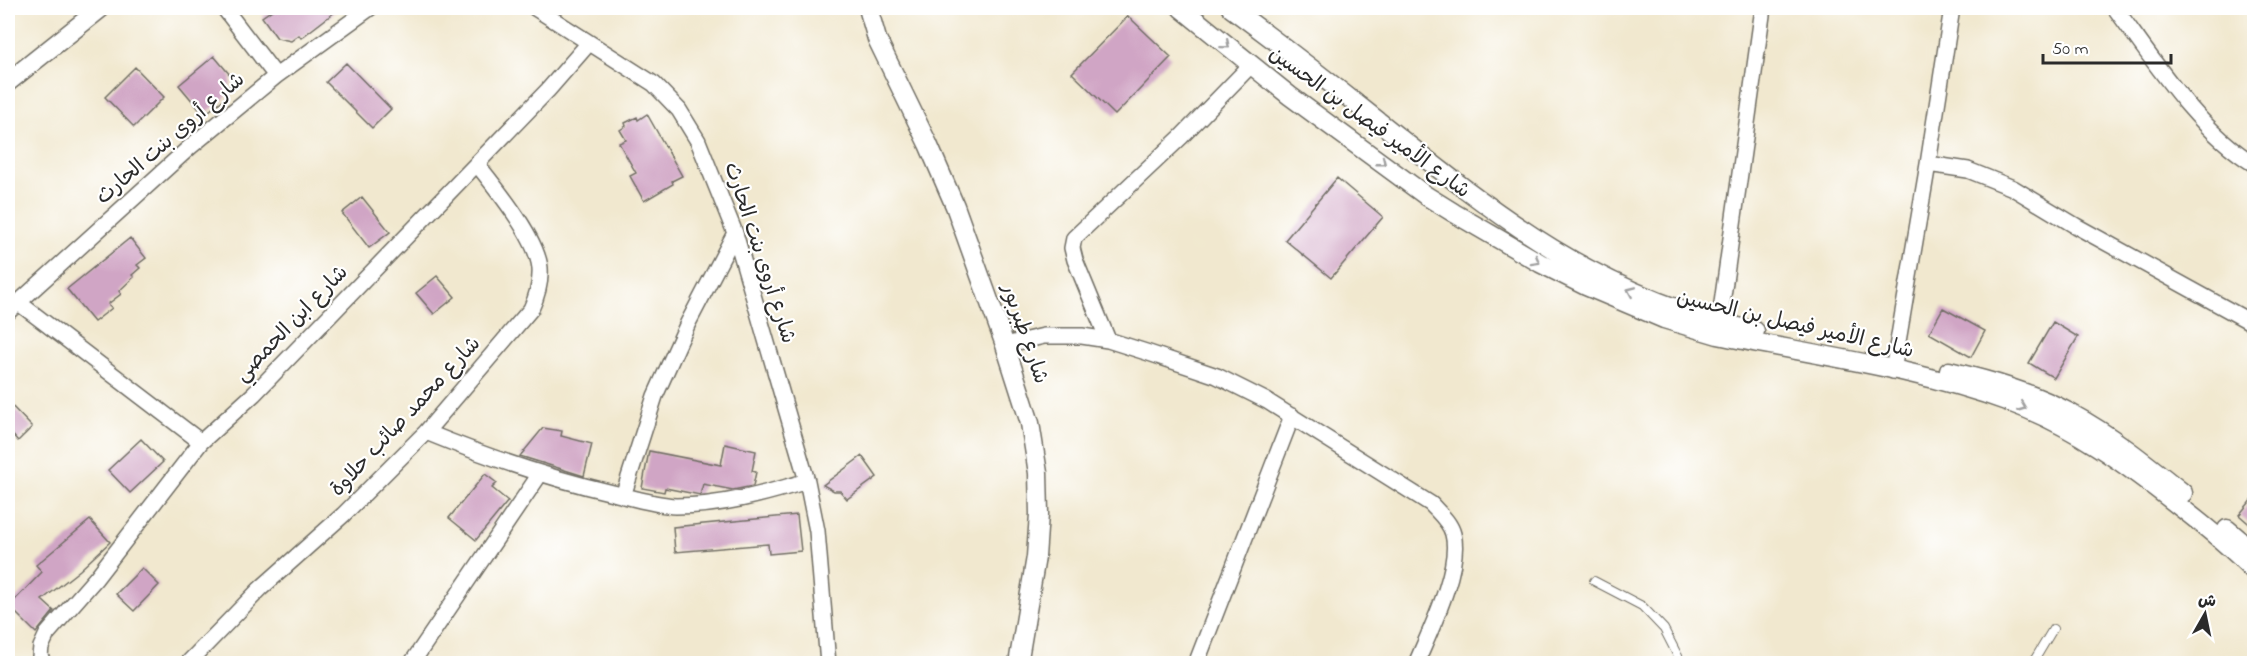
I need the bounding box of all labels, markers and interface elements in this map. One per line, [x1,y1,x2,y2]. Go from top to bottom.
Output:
scale bar [2043,27,2170,65]
text: 50 m [2052,37,2089,63]
one-way arrow [1219,38,1230,49]
street label: شارع الأمير فيصل بن الحسين [1262,39,1477,206]
street label: شارع أروى بنت الحارث [90,66,252,212]
one-way arrow [1375,155,1386,166]
street label: شارع أروى بنت الحارث [716,158,802,348]
one-way arrow [1530,254,1540,265]
street label: شارع ابن الحمصي [228,259,357,391]
street label: شارع طبربور [993,279,1055,388]
street label: شارع الأمير فيصل بن الحسين [1673,282,1917,367]
one-way arrow [1626,286,1637,298]
street label: شارع محمد صائب حلاوة [324,330,488,504]
one-way arrow [2016,400,2027,412]
north arrow [2175,584,2235,644]
text: ش [2196,588,2218,614]

